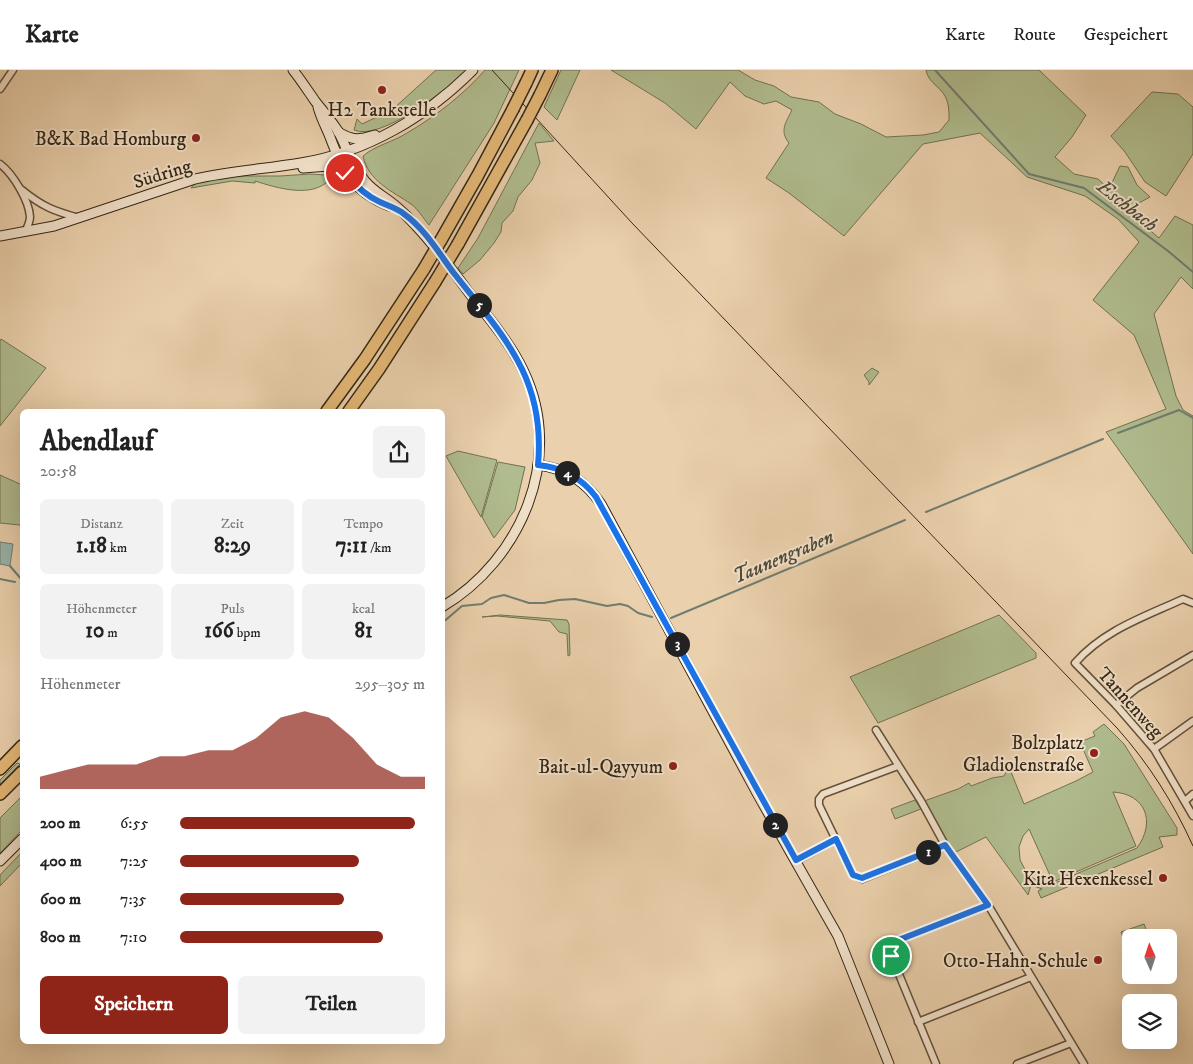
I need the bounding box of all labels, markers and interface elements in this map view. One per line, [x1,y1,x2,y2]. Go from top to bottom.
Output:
text: Karte [25,20,79,50]
text: Karte [945,24,985,46]
text: Route [1013,24,1056,46]
text: Gespeichert [1084,24,1168,46]
marker: H2 Tankstelle [376,84,388,96]
place label: H2 Tankstelle [328,99,437,122]
place label: B&K Bad Homburg [35,128,187,151]
marker: B&K Bad Homburg [190,132,202,144]
pin [324,152,366,194]
street label: Südring [130,154,195,194]
icon: check [331,159,359,187]
water label: Eschbach [1091,174,1163,238]
pin: 5 [466,292,492,318]
text: 5 [476,296,483,314]
text: Abendlauf [40,424,154,459]
button: share [373,426,425,478]
pin: 4 [554,460,580,486]
text: 20:58 [40,461,77,481]
text: 4 [563,464,572,482]
text: Distanz [80,515,123,533]
text: Zeit [221,515,244,533]
text: Tempo [344,515,383,533]
water label: Taunengraben [729,525,838,590]
text: 1.18 [76,533,107,559]
text: 8:29 [214,533,251,559]
text: 7:11 [335,533,367,559]
text: km [107,539,127,557]
text: /km [367,539,392,557]
text: Höhenmeter [66,600,137,618]
text: Puls [221,600,244,618]
text: kcal [352,600,375,618]
text: 10 [85,618,104,644]
text: 166 [204,618,234,644]
text: 81 [354,618,373,644]
text: m [104,624,118,642]
text: bpm [234,624,261,642]
pin: 3 [664,632,690,656]
text: 3 [675,635,680,653]
street label: Tannenweg [1092,663,1168,744]
text: Höhenmeter [40,674,121,694]
text: 295–305 m [355,674,425,694]
place label: Bolzplatz Gladiolenstraße [963,732,1084,777]
marker: Bolzplatz Gladiolenstraße [1088,747,1100,759]
place label: Bait-ul-Qayyum [538,756,663,779]
marker: Bait-ul-Qayyum [667,760,679,772]
pin: 2 [762,812,788,838]
text: 200 m [40,813,81,833]
text: 6:55 [120,813,148,833]
text: 2 [772,816,779,834]
pin: 1 [916,840,940,864]
text: 1 [926,843,931,861]
text: 400 m [40,851,82,871]
text: 7:25 [120,851,148,871]
place label: Kita Hexenkessel [1023,868,1153,891]
marker: Kita Hexenkessel [1157,872,1169,884]
text: 600 m [40,889,81,909]
text: 7:35 [120,889,147,909]
text: 800 m [40,927,81,947]
text: 7:10 [120,927,147,947]
north arrow [1122,929,1178,984]
map controls [1122,929,1177,1049]
pin [870,935,912,977]
icon: arrive [877,942,905,970]
place label: Otto-Hahn-Schule [943,950,1088,973]
marker: Otto-Hahn-Schule [1092,954,1104,966]
button: Speichern [40,976,228,1034]
button: Teilen [238,976,425,1034]
button: layers [1122,994,1177,1049]

